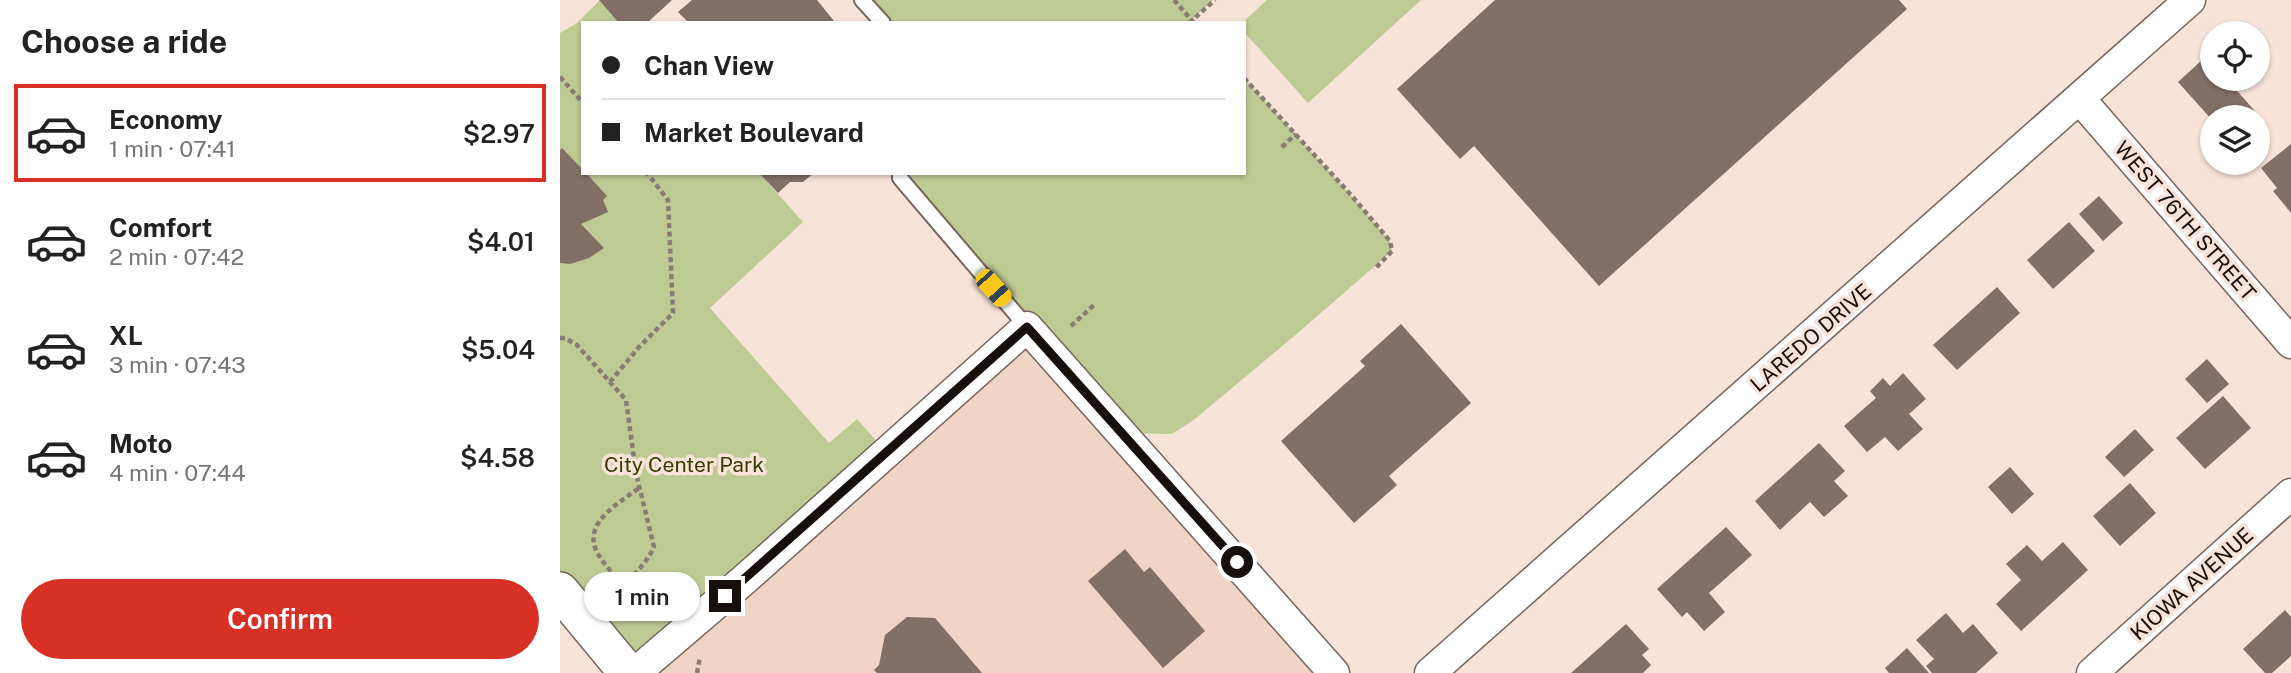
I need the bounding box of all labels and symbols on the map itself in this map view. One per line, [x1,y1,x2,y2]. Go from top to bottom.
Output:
street label: WEST 76TH STREET [2109,136,2261,305]
car [972,265,1015,311]
street label: LAREDO DRIVE [1745,278,1876,397]
park label: City Center Park [604,452,764,477]
street label: KIOWA AVENUE [2125,522,2258,645]
route start [1221,546,1253,578]
callout: 1 min [585,572,700,620]
route end [709,580,741,612]

